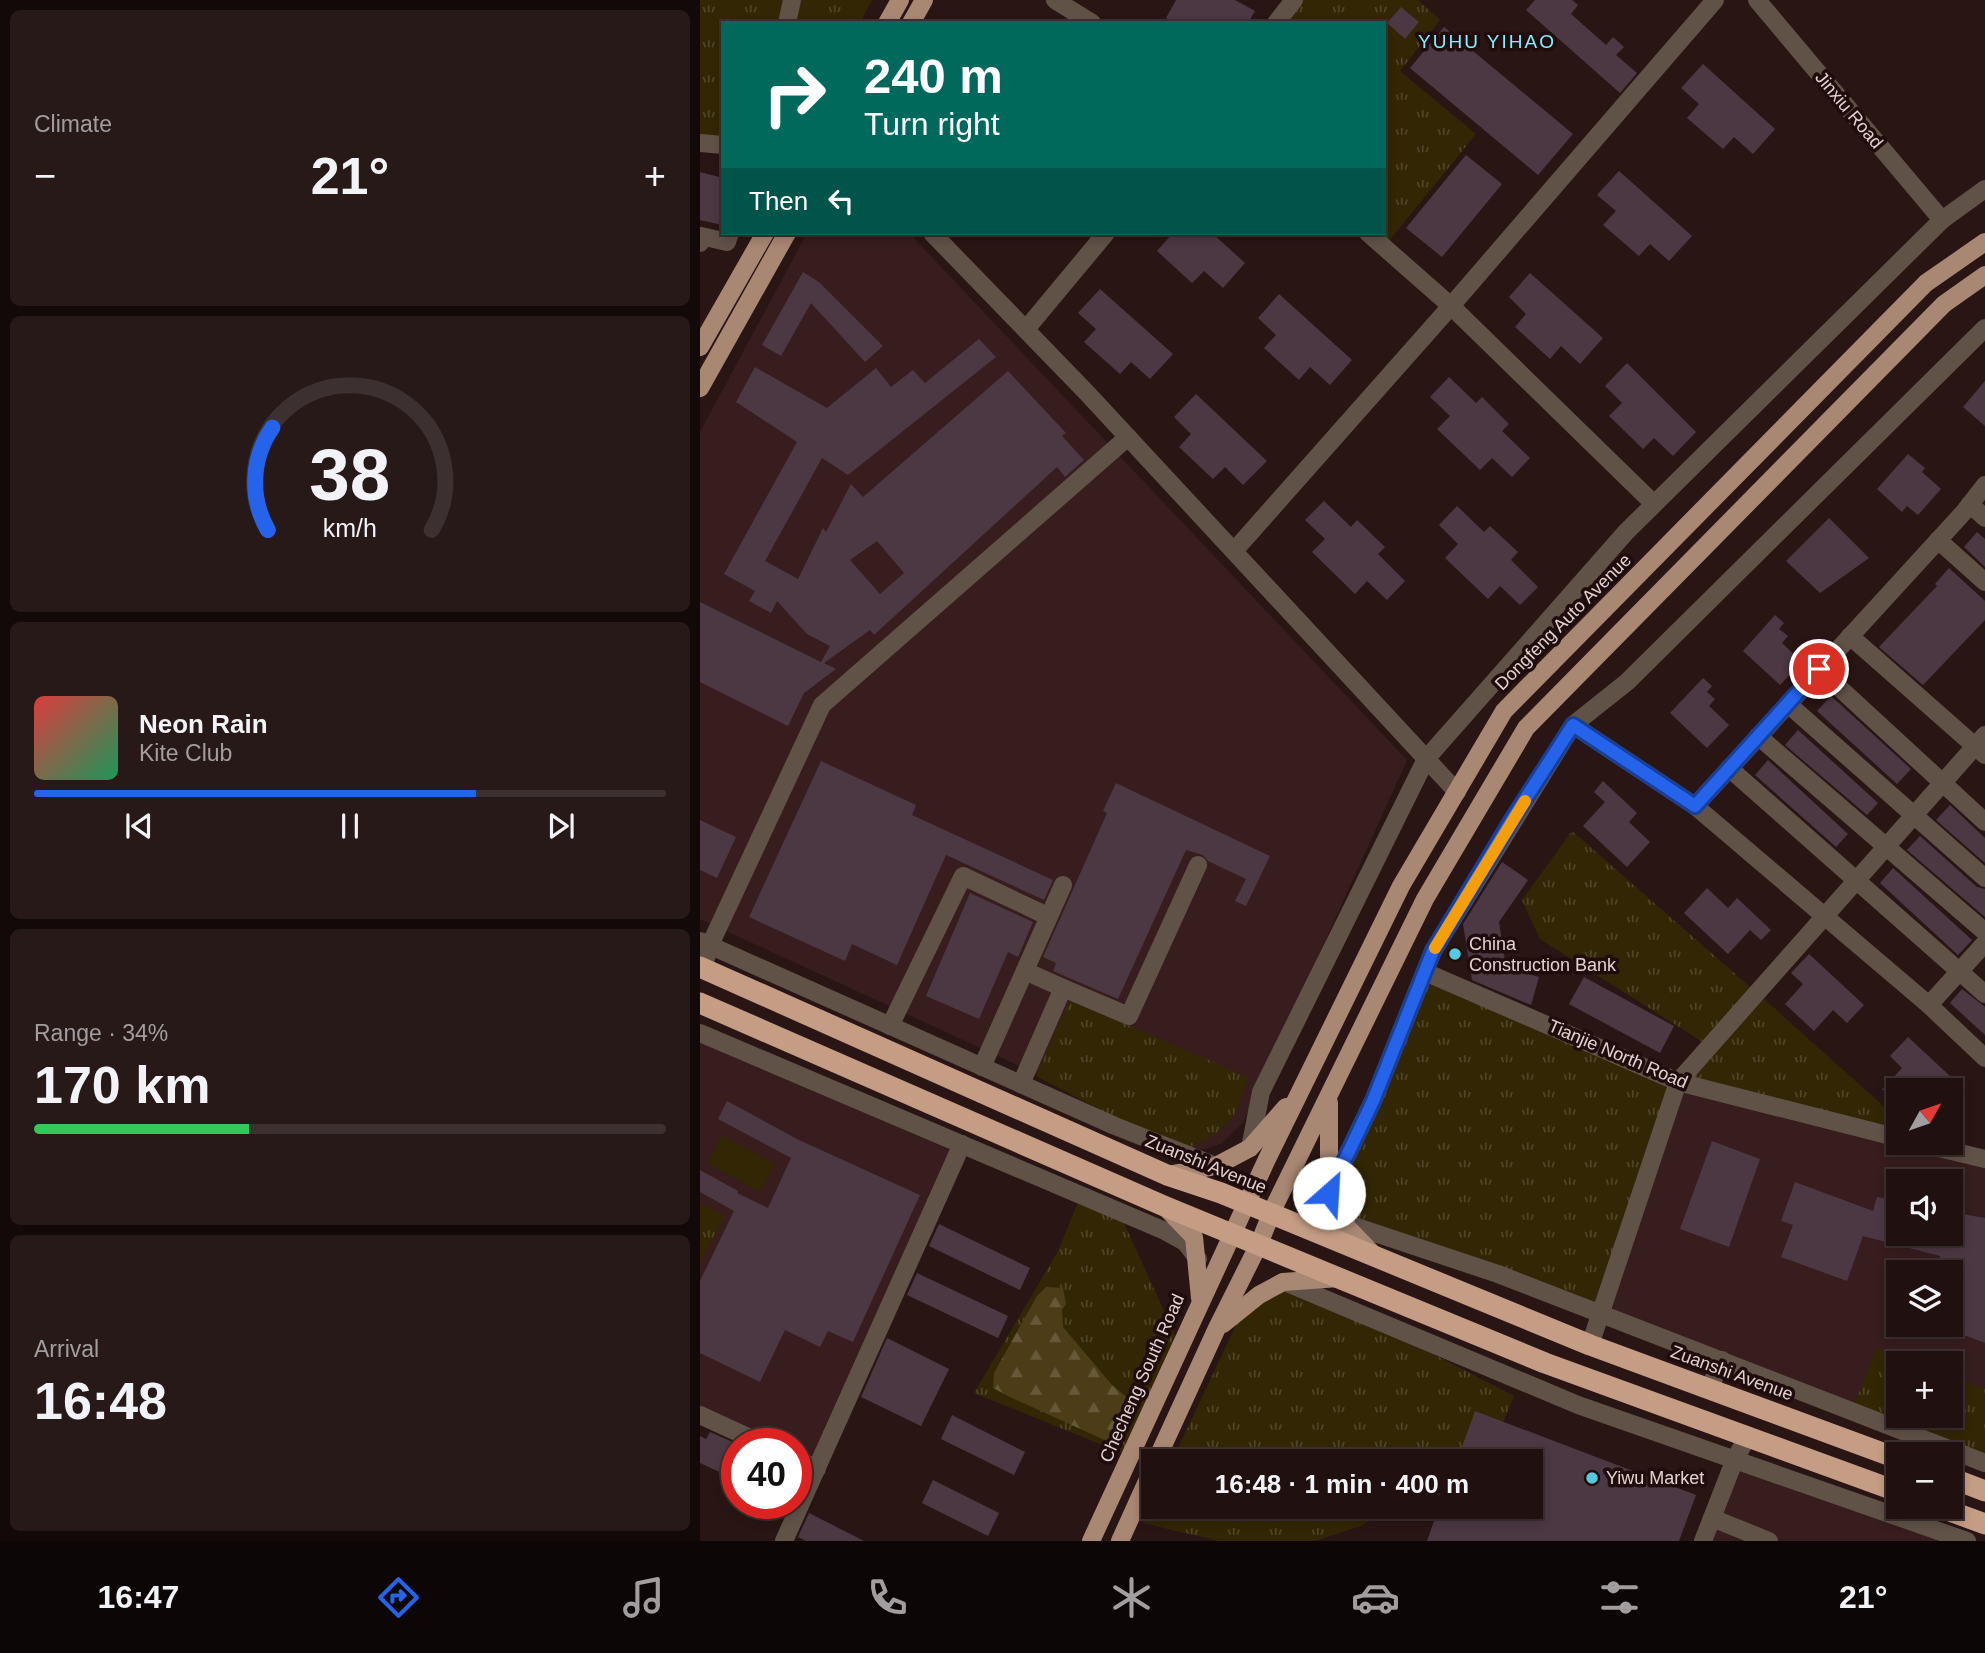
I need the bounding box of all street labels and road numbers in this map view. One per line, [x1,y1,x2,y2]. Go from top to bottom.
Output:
street label: Jinxiu Road [1811,68,1887,152]
street label: Dongfeng Auto Avenue [1491,550,1635,694]
street label: Tianjie North Road [1545,1016,1691,1092]
street label: Zuanshi Avenue [1143,1131,1269,1197]
street label: Checheng South Road [1096,1291,1188,1465]
street label: Zuanshi Avenue [1668,1342,1796,1404]

